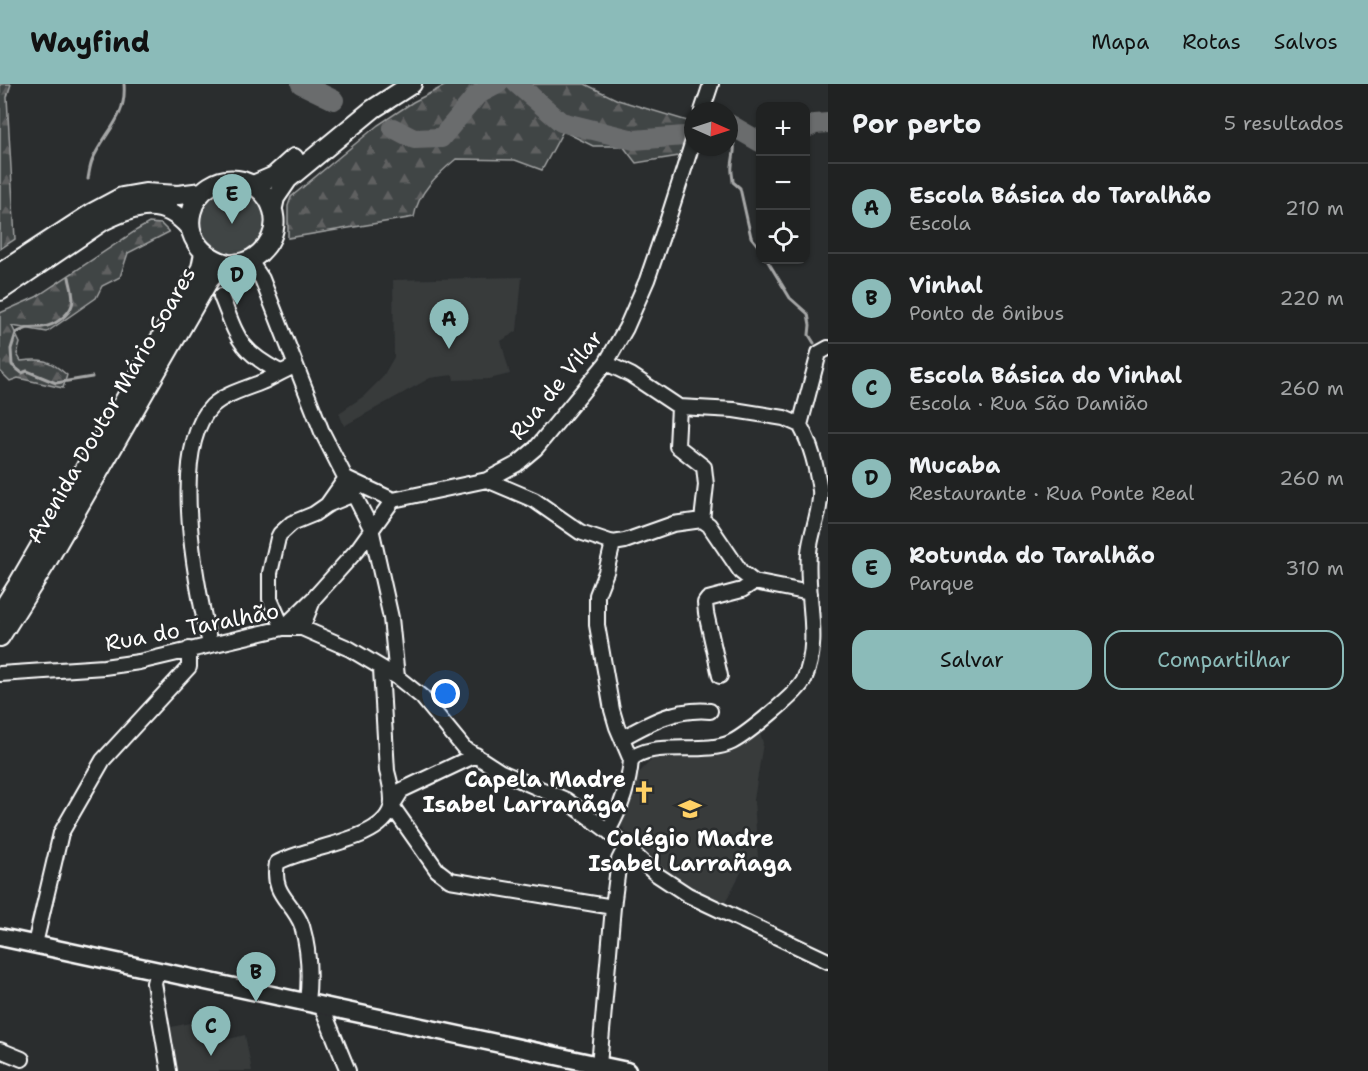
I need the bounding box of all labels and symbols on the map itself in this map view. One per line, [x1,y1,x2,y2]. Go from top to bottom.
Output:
north arrow [684,102,738,156]
pin: E [212,174,252,224]
pin: D [218,256,256,305]
street label: Avenida Doutor Mário Soares [20,261,202,549]
pin: A [430,300,468,349]
street label: Rua de Vilar [503,324,609,446]
street label: Rua do Taralhão [103,596,281,658]
your location [431,679,460,708]
place label: Capela Madre Isabel Larranãga [422,765,626,819]
church icon: Capela Madre Isabel Larranãga [631,779,657,805]
school or university icon: Colégio Madre Isabel Larrañaga [677,796,703,822]
place label: Colégio Madre Isabel Larrañaga [588,824,792,878]
pin: B [236,952,276,1002]
pin: C [192,1006,230,1056]

